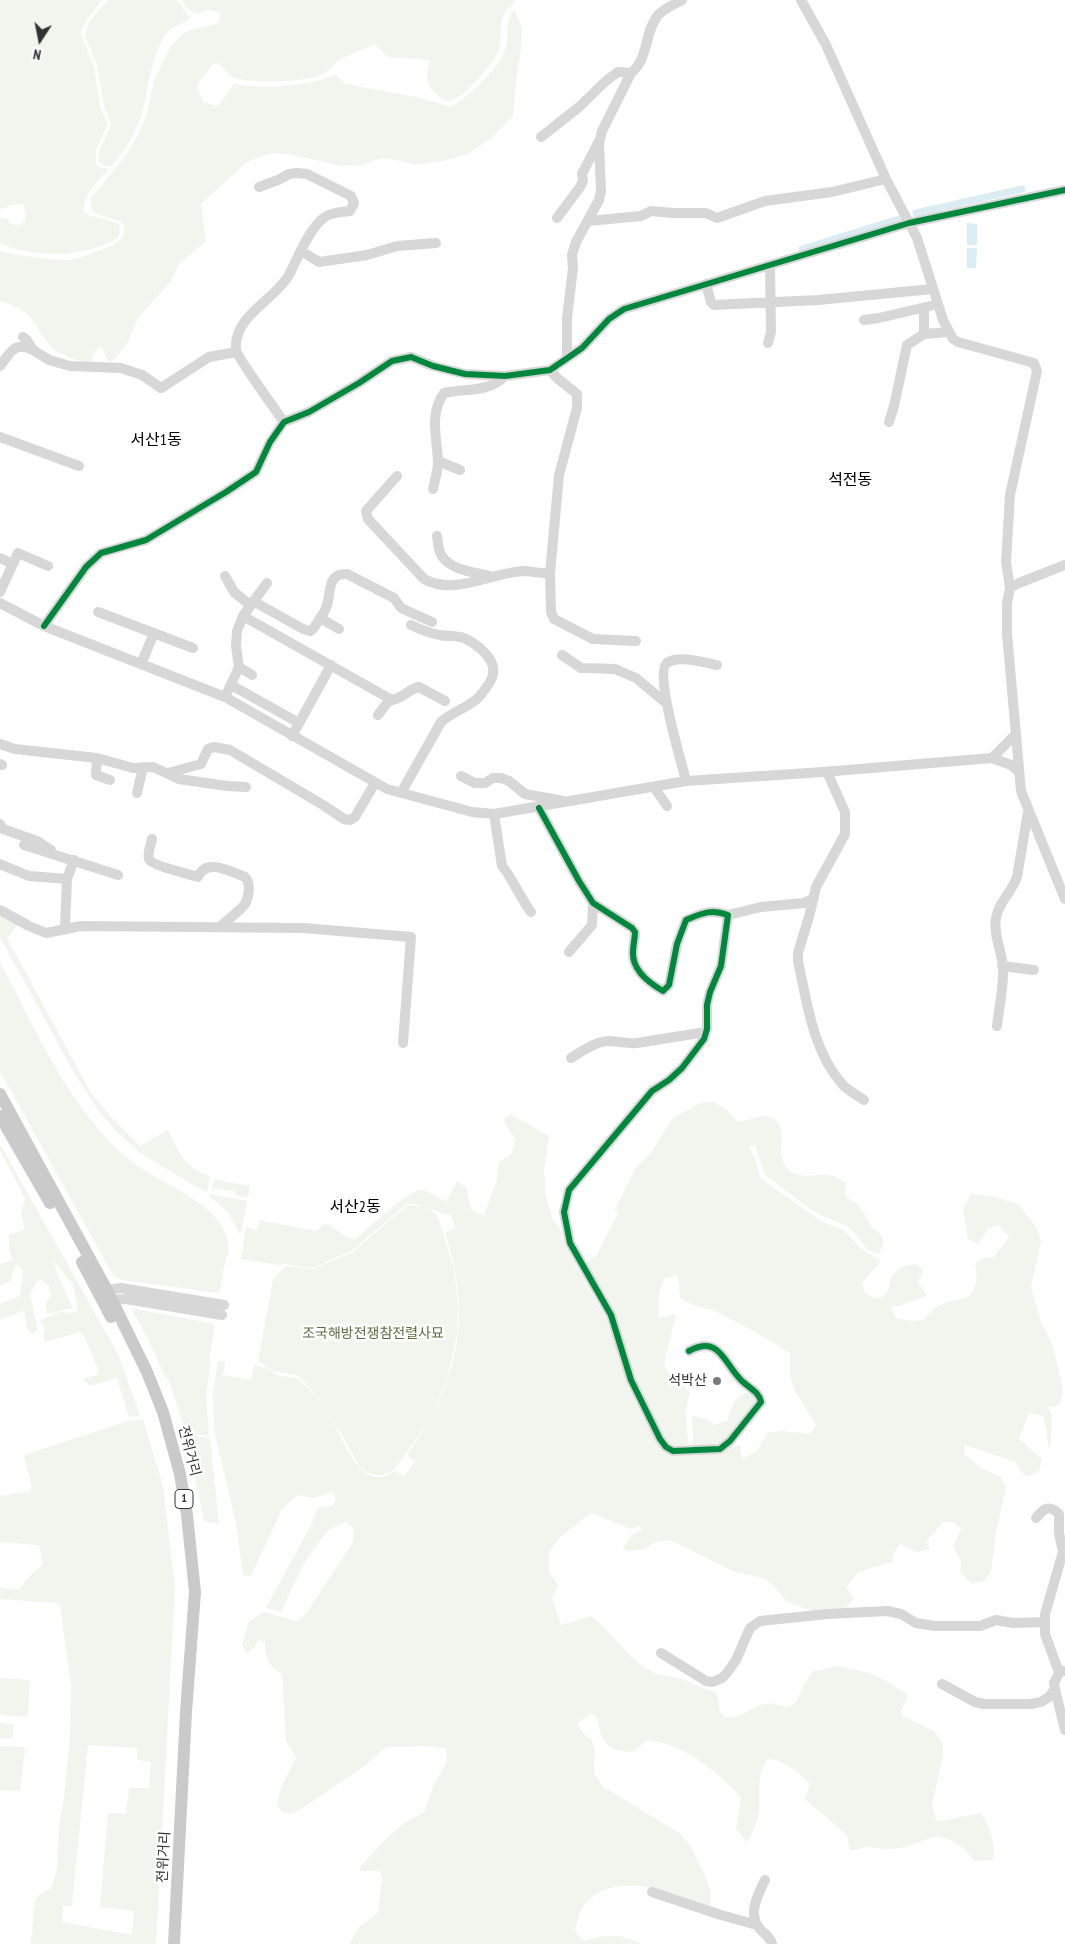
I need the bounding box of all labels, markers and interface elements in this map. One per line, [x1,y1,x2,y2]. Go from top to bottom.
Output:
north arrow [15,15,65,65]
text: N [32,45,43,64]
district label: 서산1동 [130,430,182,450]
district label: 석전동 [828,470,872,490]
district label: 서산2동 [329,1197,381,1217]
park label: 조국해방전쟁참전렬사묘 [302,1326,444,1342]
place label: 석박산 [668,1373,707,1389]
marker: 석박산 [711,1375,723,1387]
street label: 전위거리 [175,1424,203,1478]
road number: 1 [175,1490,193,1508]
street label: 전위거리 [154,1831,174,1883]

